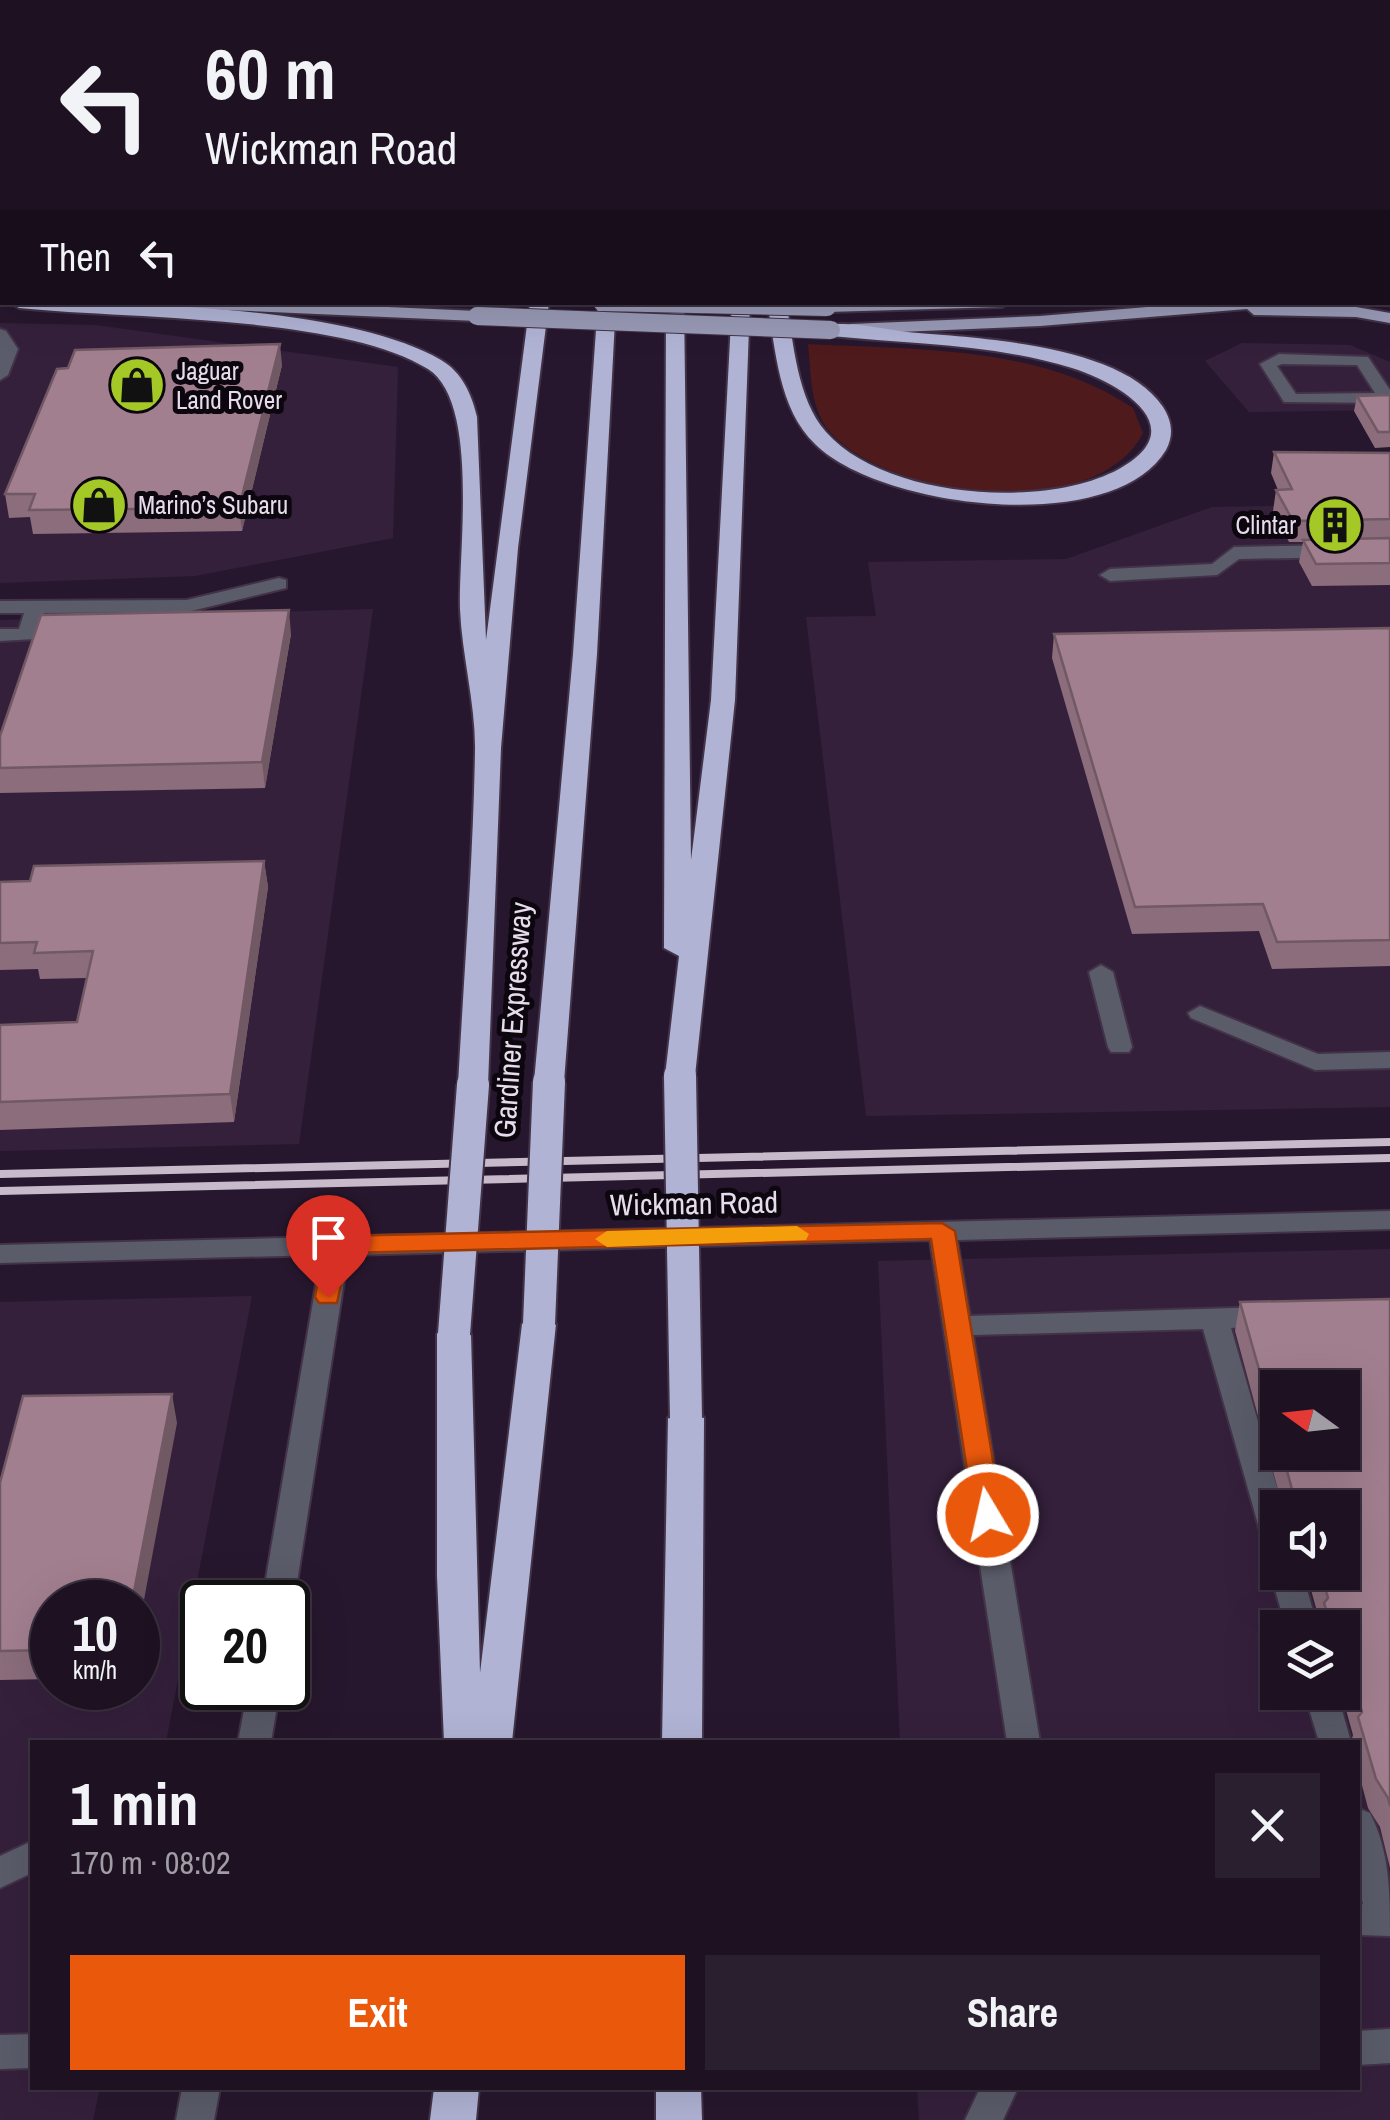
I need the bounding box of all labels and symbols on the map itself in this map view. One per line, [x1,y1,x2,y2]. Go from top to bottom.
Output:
place label: Jaguar Land Rover [176,354,282,417]
shop icon: Jaguar Land Rover [107,355,167,415]
shop icon: Marino’s Subaru [69,475,129,535]
place label: Marino’s Subaru [138,488,288,522]
building icon: Clintar [1305,495,1365,555]
place label: Clintar [1236,508,1296,542]
street label: Gardiner Expressway [484,900,540,1139]
street label: Wickman Road [610,1182,778,1224]
pin [286,1195,371,1298]
north arrow [1260,1370,1360,1470]
position arrow [936,1463,1040,1567]
speed limit sign: 20 [180,1580,310,1710]

